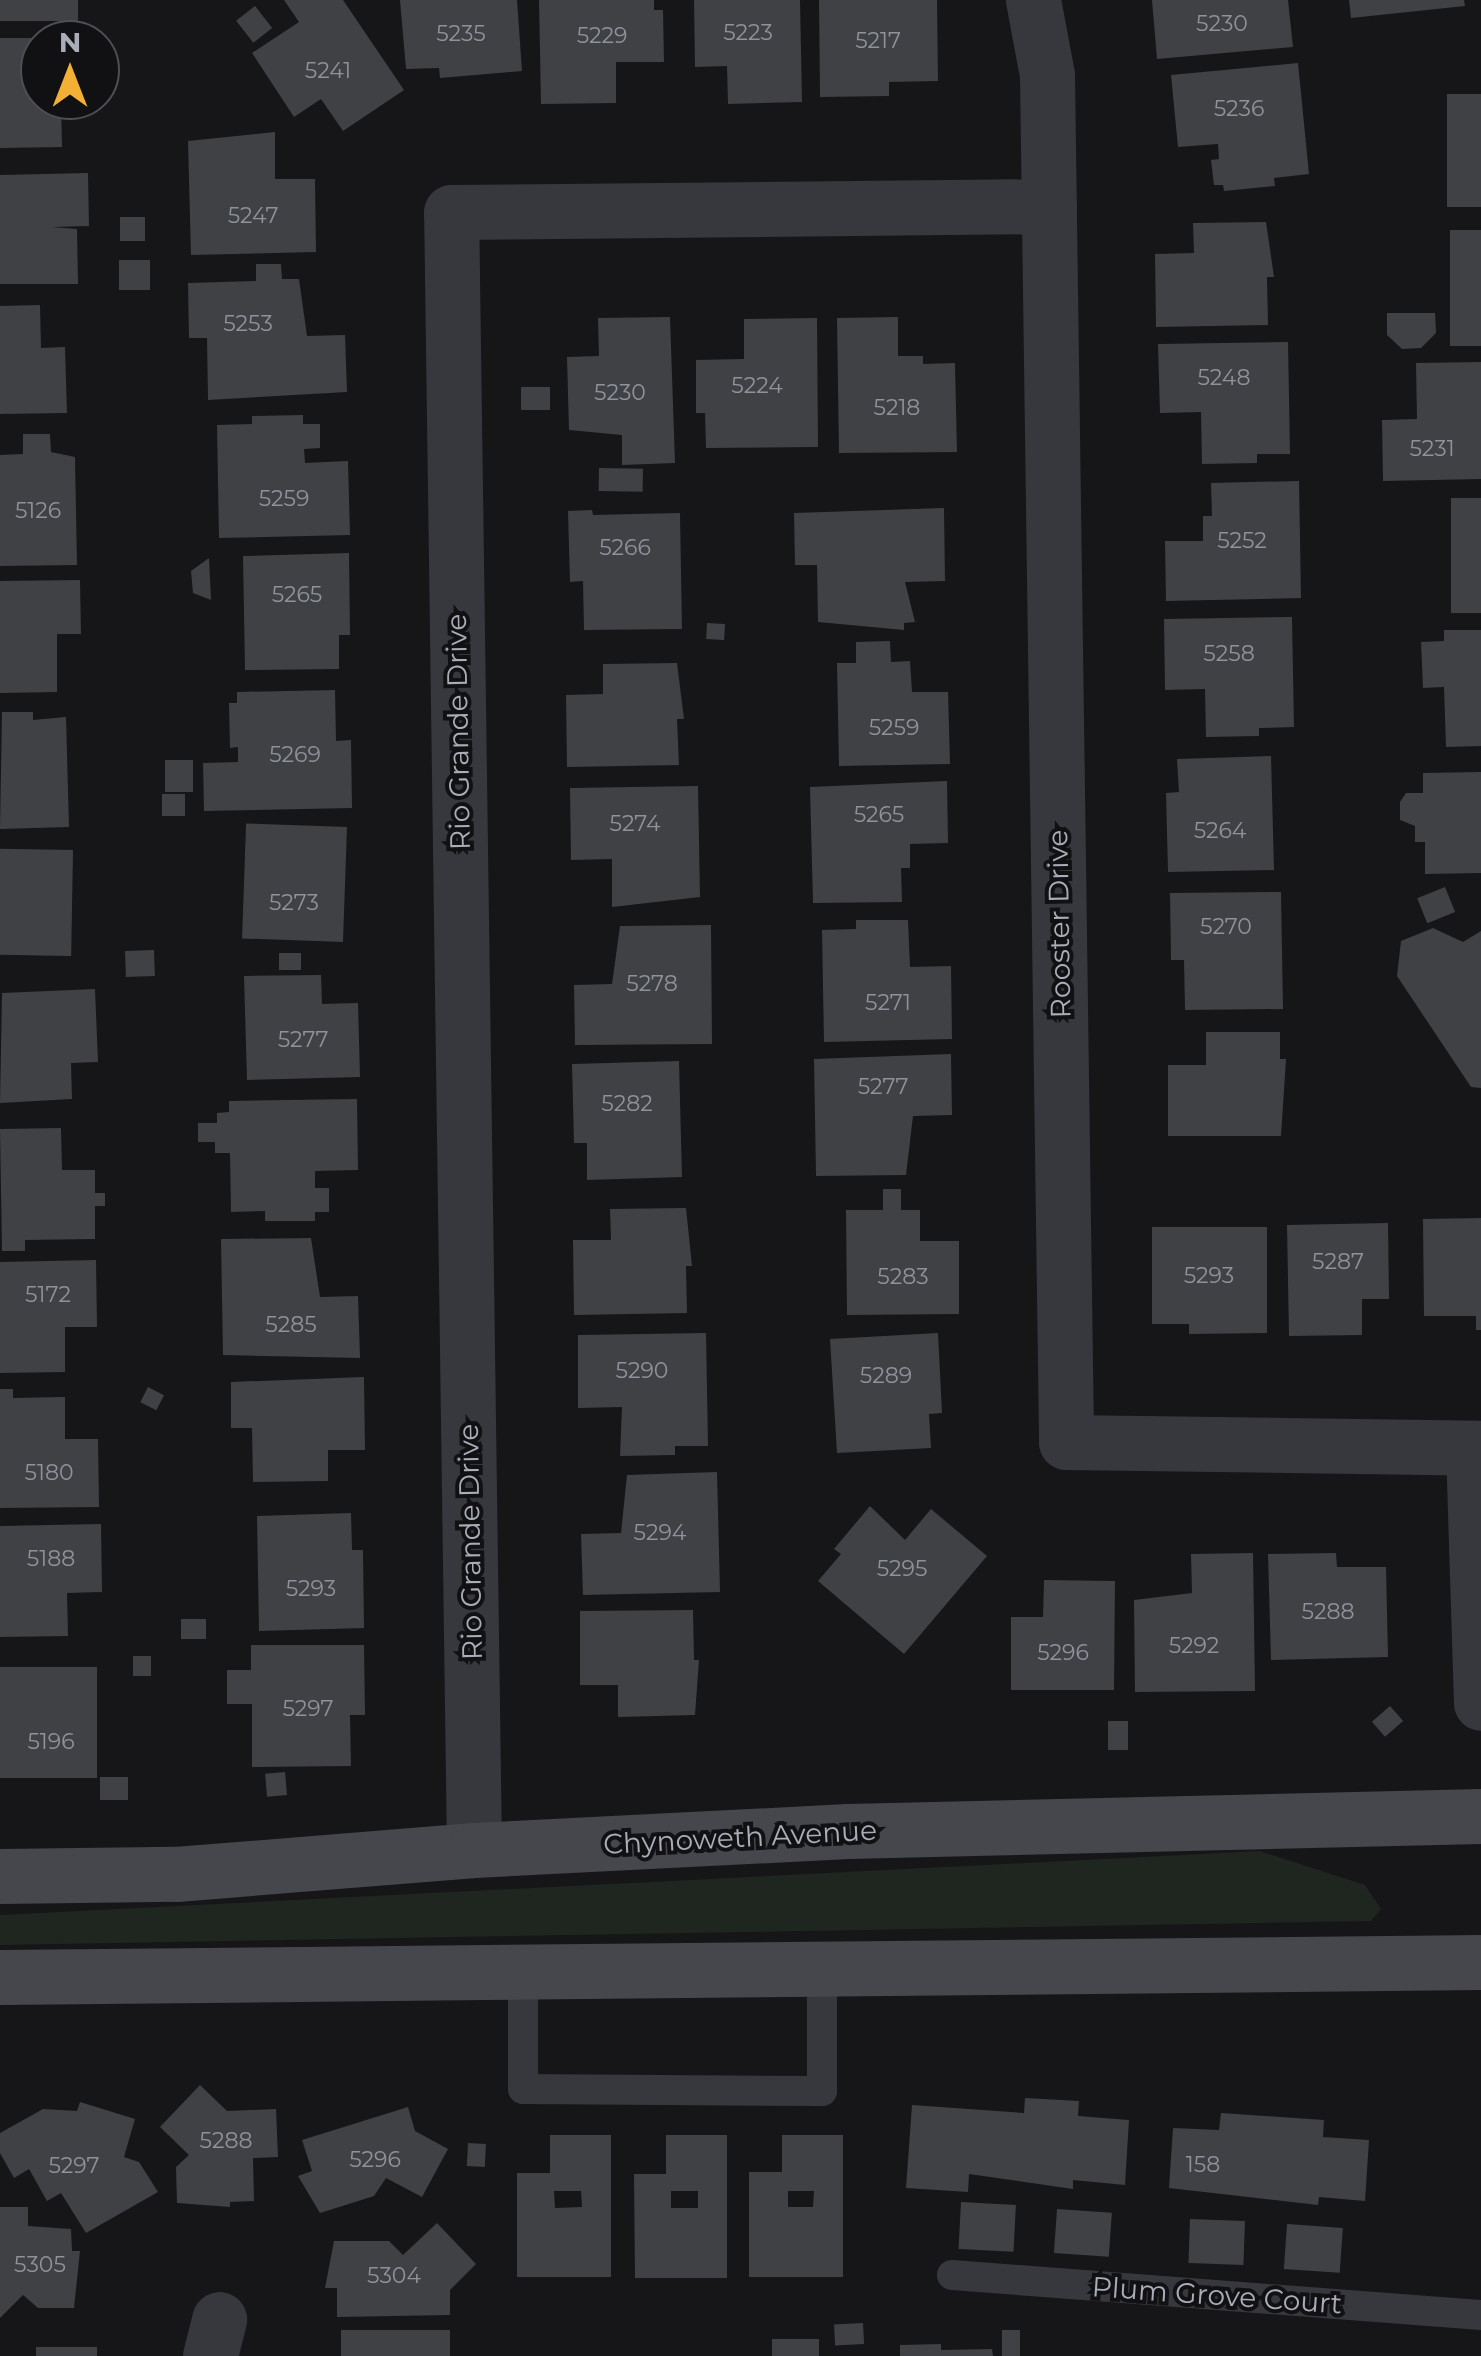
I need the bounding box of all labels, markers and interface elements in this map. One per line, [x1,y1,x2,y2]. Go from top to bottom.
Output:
house number: 5230 [1196,11,1248,37]
north arrow [20,20,120,120]
house number: 5223 [723,20,773,46]
house number: 5235 [436,21,486,47]
house number: 5229 [577,23,627,49]
text: N [59,25,81,59]
house number: 5217 [855,28,901,54]
house number: 5241 [305,58,351,84]
house number: 5236 [1214,96,1264,122]
house number: 5247 [228,203,278,229]
house number: 5253 [223,311,273,337]
house number: 5248 [1197,365,1251,391]
house number: 5224 [731,373,783,399]
house number: 5230 [594,380,646,406]
house number: 5218 [874,395,920,421]
house number: 5231 [1409,436,1455,462]
house number: 5259 [259,486,309,512]
house number: 5126 [15,498,61,524]
house number: 5252 [1217,528,1267,554]
house number: 5266 [599,535,651,561]
house number: 5265 [272,582,322,608]
street label: Rio Grande Drive [439,614,477,850]
house number: 5258 [1203,641,1255,667]
house number: 5259 [869,715,919,741]
house number: 5269 [269,742,321,768]
house number: 5265 [854,802,904,828]
house number: 5274 [610,811,660,837]
house number: 5264 [1194,818,1246,844]
street label: Rooster Drive [1041,829,1077,1019]
house number: 5273 [269,890,319,916]
house number: 5270 [1200,914,1252,940]
house number: 5278 [626,971,678,997]
house number: 5271 [865,990,911,1016]
house number: 5277 [278,1027,328,1053]
house number: 5277 [858,1074,908,1100]
house number: 5282 [601,1091,653,1117]
house number: 5287 [1312,1249,1364,1275]
house number: 5293 [1184,1263,1234,1289]
house number: 5283 [877,1264,929,1290]
house number: 5172 [25,1282,71,1308]
house number: 5285 [265,1312,317,1338]
house number: 5290 [616,1358,668,1384]
house number: 5289 [860,1363,912,1389]
street label: Rio Grande Drive [451,1424,489,1660]
house number: 5180 [25,1460,73,1486]
house number: 5294 [634,1520,686,1546]
house number: 5188 [27,1546,75,1572]
house number: 5295 [877,1556,927,1582]
house number: 5293 [286,1576,336,1602]
house number: 5288 [1302,1599,1354,1625]
house number: 5292 [1169,1633,1219,1659]
house number: 5296 [1037,1640,1089,1666]
house number: 5297 [282,1696,334,1722]
house number: 5196 [27,1729,75,1755]
street label: Chynoweth Avenue [602,1813,878,1861]
house number: 5288 [200,2128,252,2154]
house number: 5296 [349,2147,401,2173]
house number: 158 [1186,2152,1220,2178]
house number: 5297 [48,2153,100,2179]
house number: 5305 [14,2252,66,2278]
house number: 5304 [367,2263,421,2289]
street label: Plum Grove Court [1091,2269,1343,2321]

